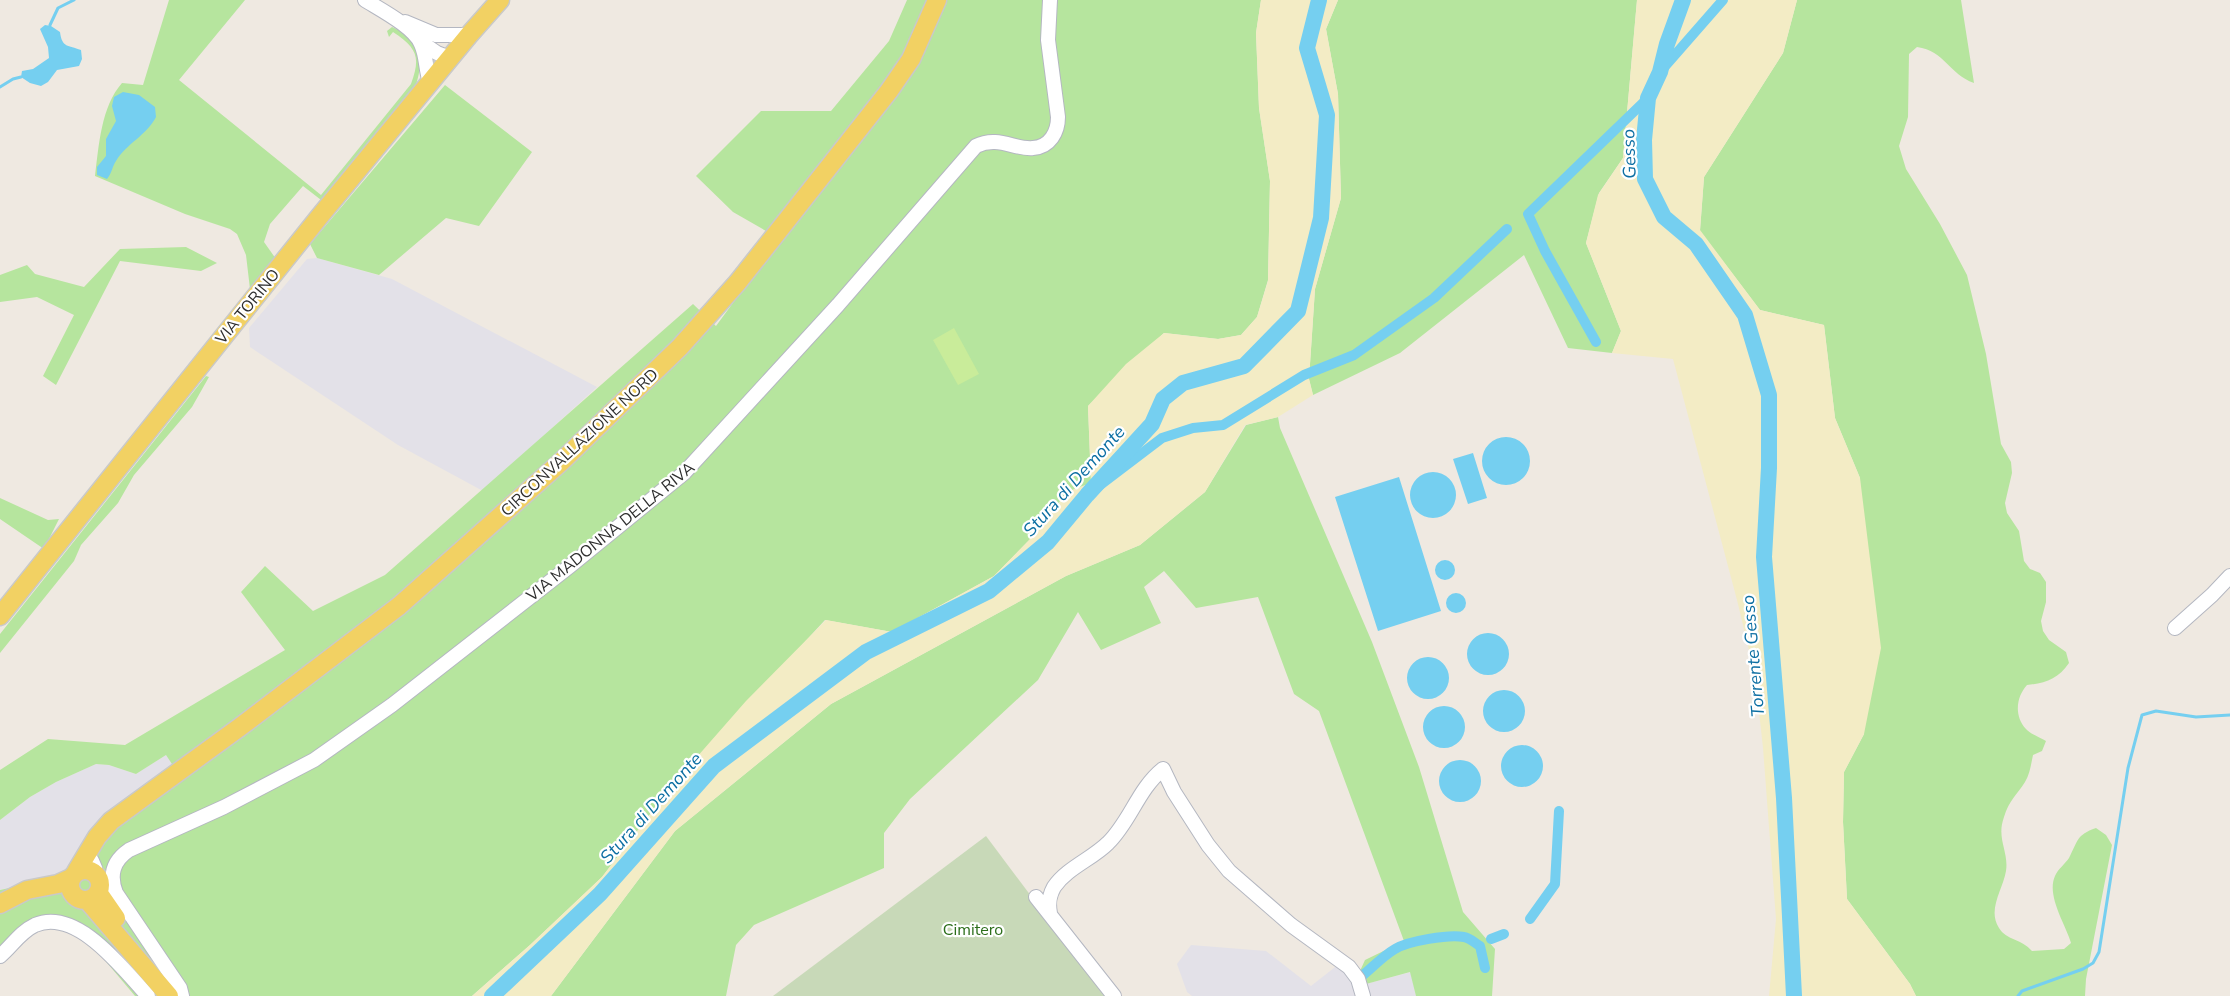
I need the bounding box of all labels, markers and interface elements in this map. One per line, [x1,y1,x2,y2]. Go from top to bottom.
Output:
water label: Gesso [1616,129,1642,179]
street label: VIA TORINO [210,264,285,350]
street label: CIRCONVALLAZIONE NORD [496,364,663,522]
water label: Stura di Demonte [1018,420,1131,542]
street label: VIA MADONNA DELLA RIVA [521,457,700,607]
water label: Torrente Gesso [1736,594,1770,718]
water label: Stura di Demonte [595,747,708,869]
park label: Cimitero [943,919,1003,941]

